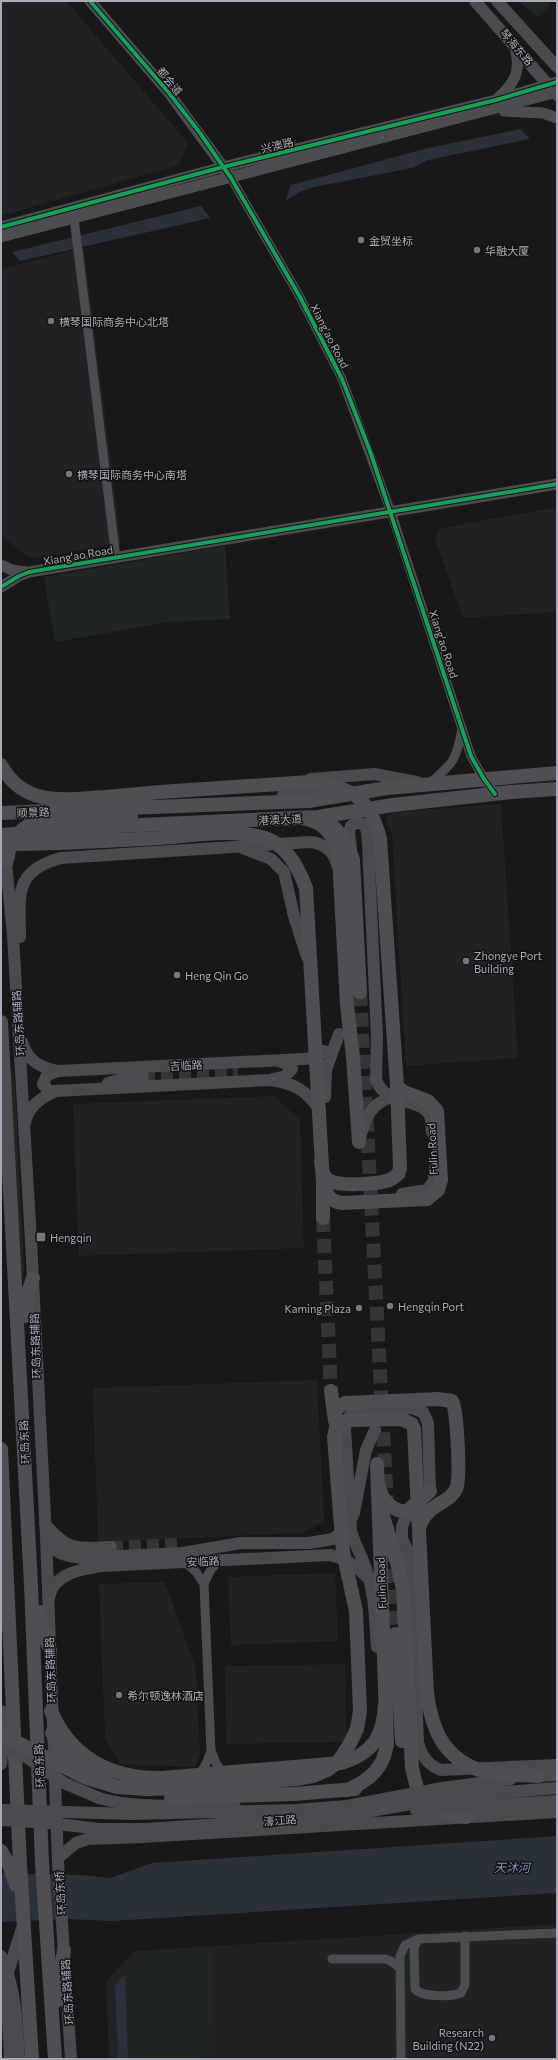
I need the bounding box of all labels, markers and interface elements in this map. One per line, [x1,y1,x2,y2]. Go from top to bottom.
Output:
street label: 琴海东路 [498,26,536,68]
street label: 都会道 [154,64,186,98]
street label: 兴澳路 [259,135,295,155]
place label: 金贸坐标 [369,234,413,247]
marker: 金贸坐标 [356,235,366,245]
place label: 华融大厦 [485,244,529,257]
marker: 华融大厦 [472,245,482,255]
street label: Xiang'ao Road [308,302,352,370]
place label: 横琴国际商务中心北塔 [59,315,169,328]
marker: 横琴国际商务中心北塔 [46,316,56,326]
place label: 横琴国际商务中心南塔 [77,468,187,481]
marker: 横琴国际商务中心南塔 [64,469,74,479]
street label: Xiang'ao Road [42,542,114,568]
street label: Xiang'ao Road [427,608,461,680]
street label: 顺景路 [16,805,50,819]
street label: 港澳大道 [258,811,302,827]
place label: Zhongye Port Building [474,949,543,975]
marker: Zhongye Port Building [461,956,471,966]
place label: Heng Qin Go [185,969,249,982]
marker: Heng Qin Go [172,970,182,980]
street label: 环岛东路辅路 [9,990,27,1056]
street label: 吉临路 [169,1058,203,1072]
street label: Fulin Road [424,1123,440,1175]
marker: Hengqin [35,1231,47,1243]
place label: Hengqin [50,1231,92,1244]
place label: Hengqin Port [398,1300,465,1313]
marker: Hengqin Port [385,1301,395,1311]
place label: Kaming Plaza [284,1302,351,1315]
marker: Kaming Plaza [354,1303,364,1313]
street label: 环岛东路辅路 [27,1313,43,1379]
street label: 环岛东路 [16,1420,32,1464]
street label: 安临路 [186,1554,220,1568]
street label: Fulin Road [374,1557,388,1609]
street label: 环岛东路辅路 [42,1637,58,1703]
place label: 希尔顿逸林酒店 [127,1689,204,1702]
marker: 希尔顿逸林酒店 [114,1690,124,1700]
street label: 环岛东路 [32,1744,46,1788]
street label: 濠江路 [263,1812,297,1828]
water label: 天沐河 [494,1860,532,1874]
street label: 环岛东桥 [52,1871,68,1915]
street label: 环岛东路辅路 [58,1959,76,2025]
place label: Research Building (N22) [413,2026,484,2052]
marker: Research Building (N22) [487,2033,497,2043]

